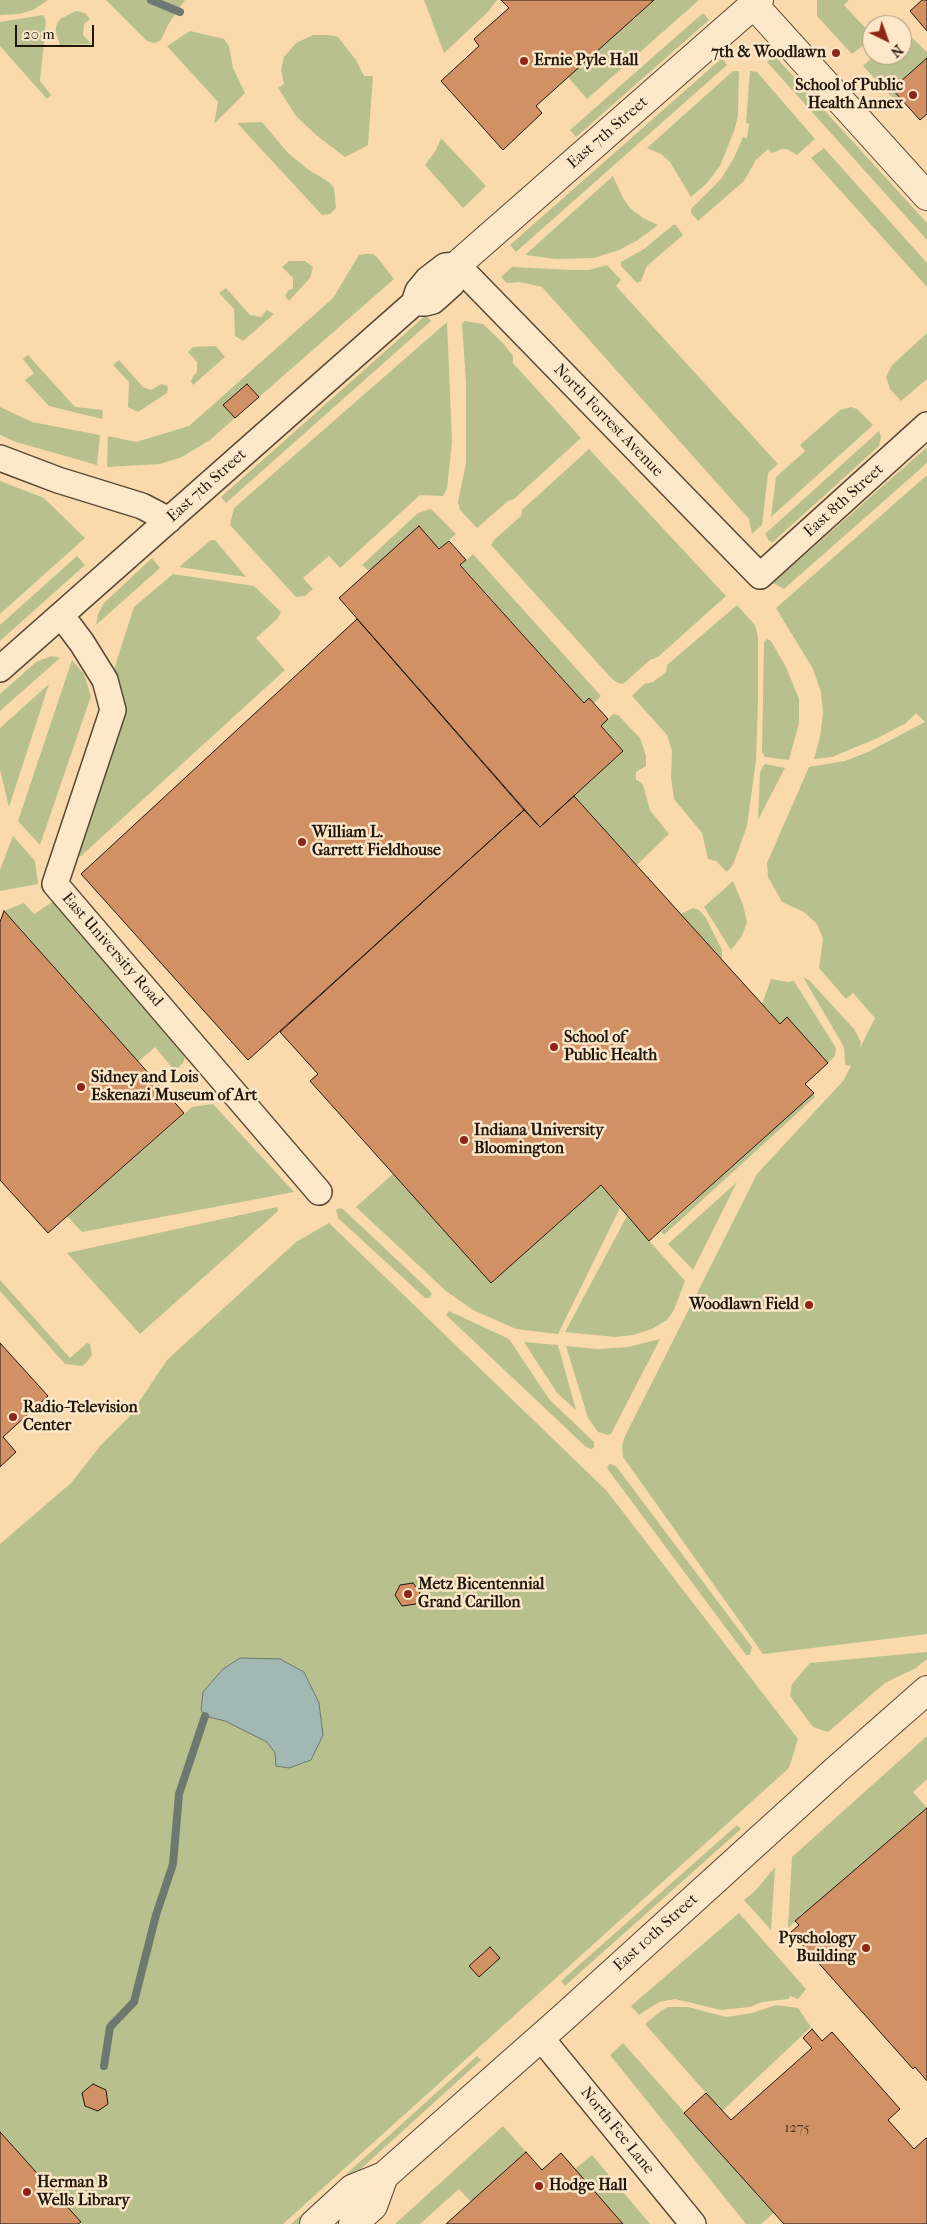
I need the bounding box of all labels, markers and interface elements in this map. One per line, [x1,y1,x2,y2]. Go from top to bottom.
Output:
scale bar [18,15,96,47]
north arrow [862,15,912,65]
text: 20 m [23,25,55,43]
text: N [887,41,906,61]
place label: 7th & Woodlawn [711,43,826,63]
marker: 7th & Woodlawn [830,47,842,59]
place label: Ernie Pyle Hall [534,51,638,71]
marker: Ernie Pyle Hall [518,55,530,67]
place label: School of Public Health Annex [795,76,903,114]
marker: School of Public Health Annex [907,89,919,101]
street label: East 7th Street [564,93,652,173]
street label: North Forrest Avenue [549,361,667,481]
street label: East 7th Street [163,445,251,527]
street label: East 8th Street [800,460,888,542]
place label: William L. Garrett Fieldhouse [312,823,441,861]
marker: William L. Garrett Fieldhouse [296,836,308,848]
street label: East University Road [57,889,167,1011]
place label: School of Public Health [564,1028,657,1066]
marker: School of Public Health [548,1041,560,1053]
place label: Sidney and Lois Eskenazi Museum of Art [91,1068,257,1106]
marker: Sidney and Lois Eskenazi Museum of Art [75,1081,87,1093]
place label: Indiana University Bloomington [474,1121,604,1159]
marker: Indiana University Bloomington [458,1134,470,1146]
place label: Woodlawn Field [689,1295,799,1315]
marker: Woodlawn Field [803,1299,815,1311]
place label: Radio-Television Center [23,1398,138,1436]
marker: Radio-Television Center [7,1411,19,1423]
place label: Metz Bicentennial Grand Carillon [418,1575,545,1613]
marker: Metz Bicentennial Grand Carillon [402,1588,414,1600]
street label: East 10th Street [610,1890,702,1976]
place label: Pyschology Building [779,1929,856,1967]
marker: Pyschology Building [860,1942,872,1954]
street label: North Fee Lane [576,2083,658,2179]
house number: 1275 [785,2121,809,2137]
place label: Herman B Wells Library [37,2173,130,2211]
place label: Hodge Hall [549,2176,627,2196]
marker: Hodge Hall [533,2180,545,2192]
marker: Herman B Wells Library [21,2186,33,2198]

